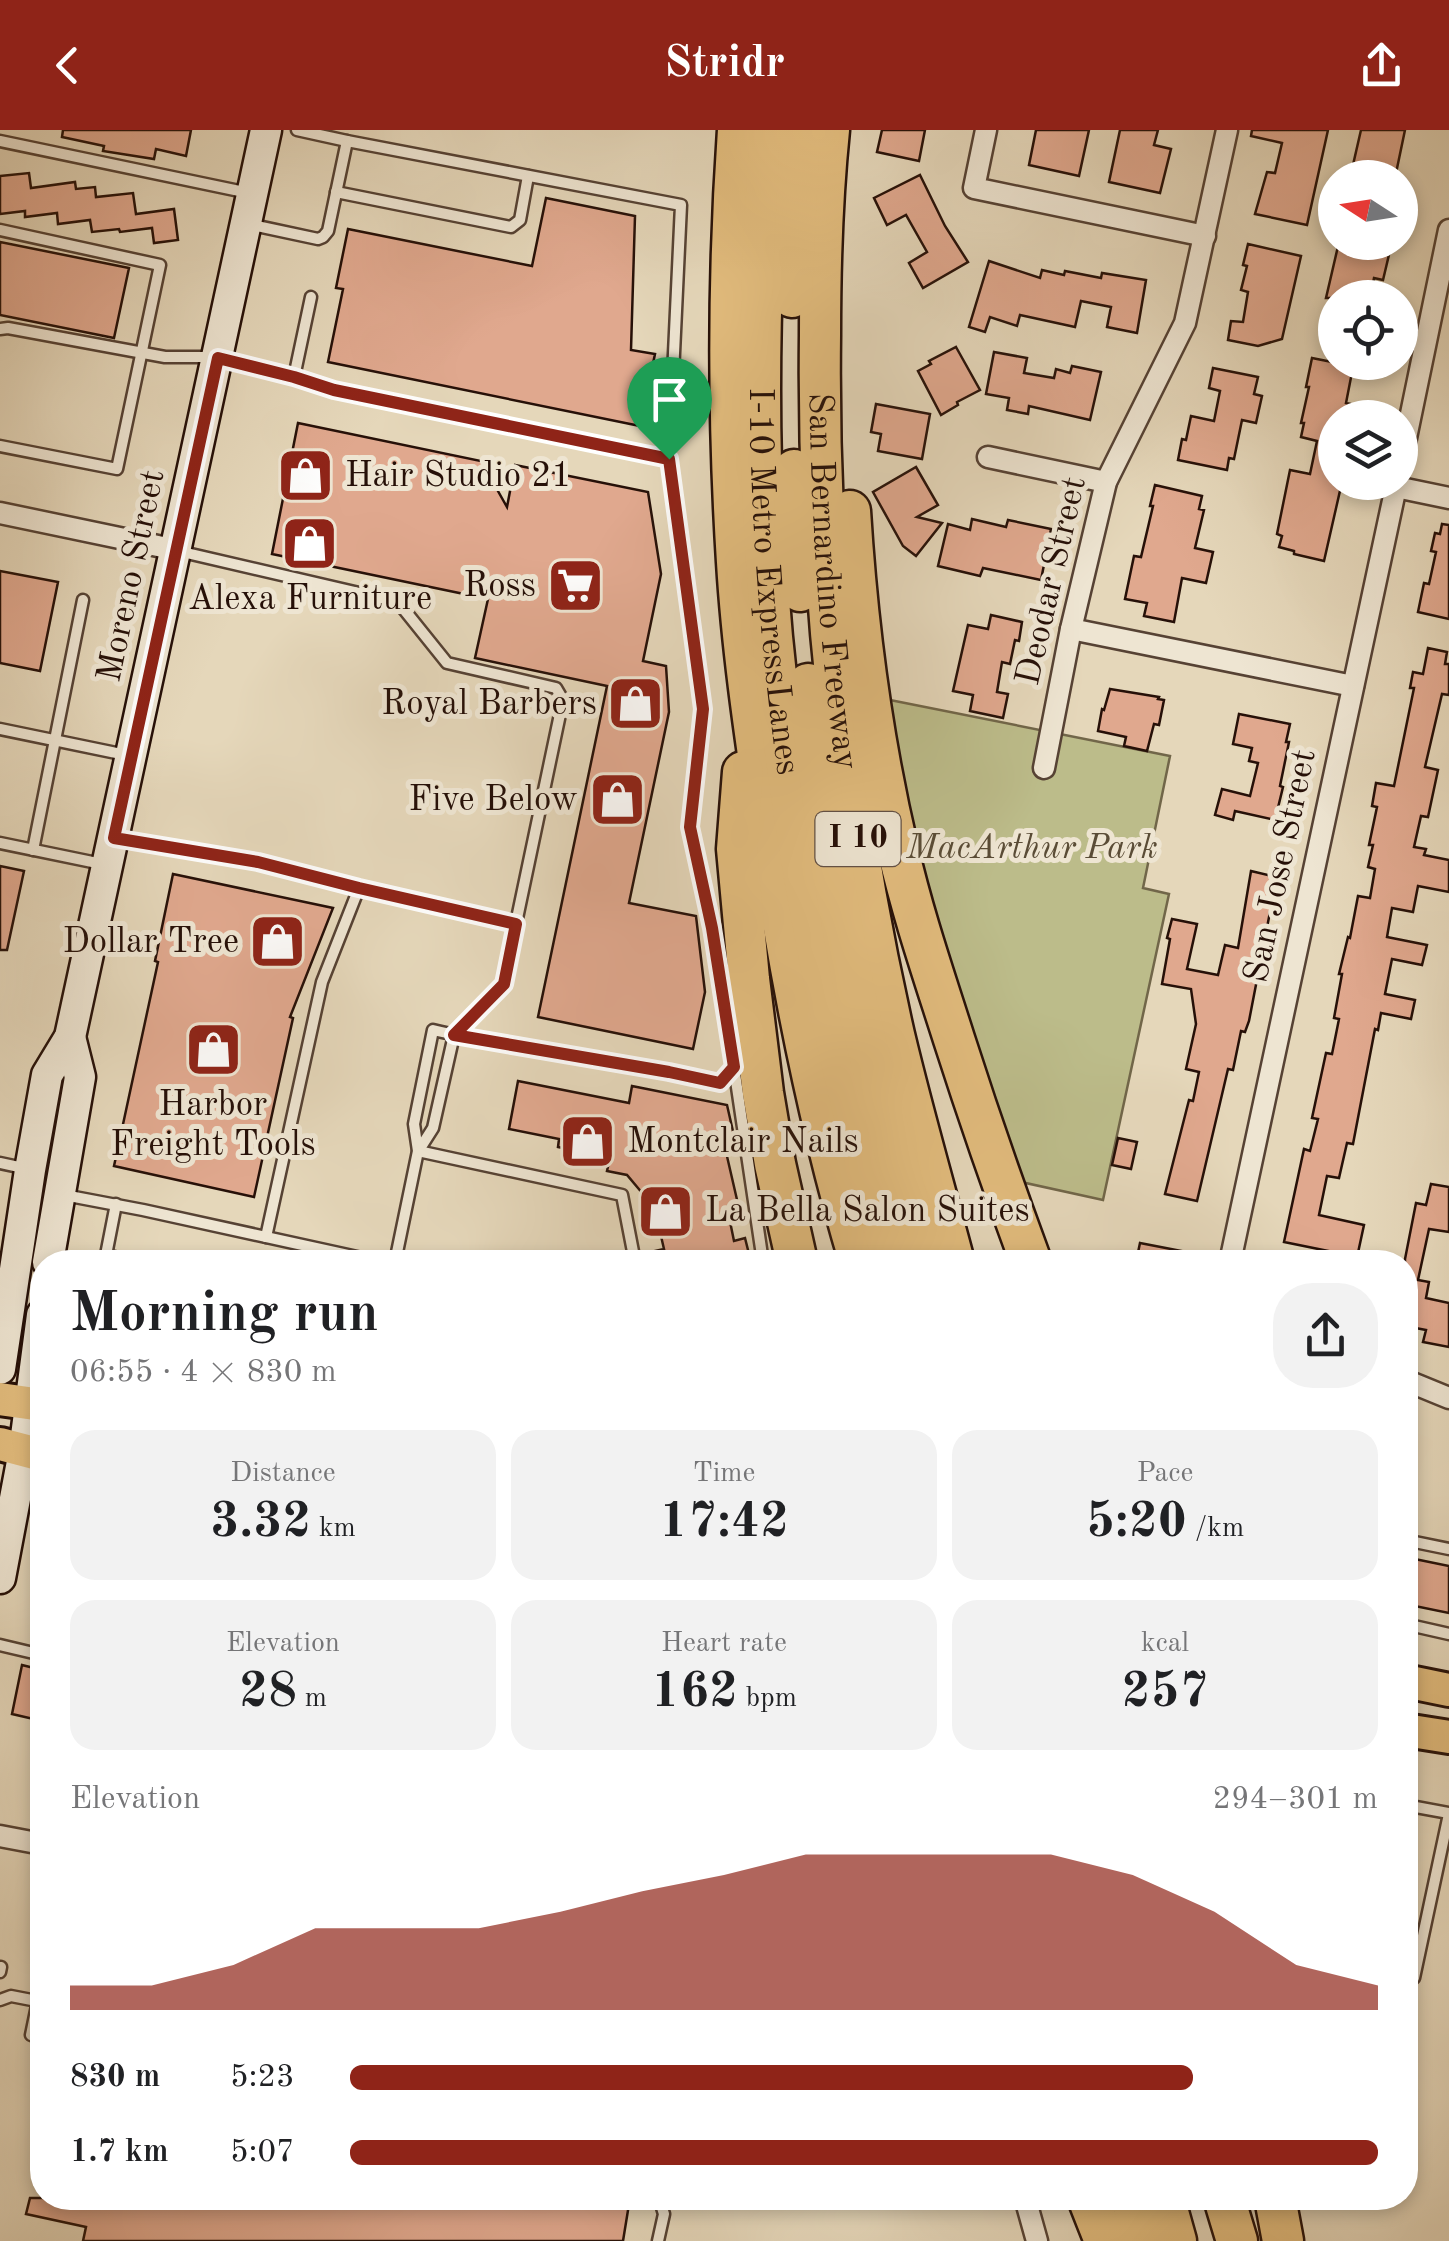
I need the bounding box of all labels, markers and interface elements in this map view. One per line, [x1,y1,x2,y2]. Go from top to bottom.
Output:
icon: back [40,38,95,93]
icon: share [1354,38,1409,93]
text: Stridr [664,42,785,87]
north arrow [1318,160,1418,260]
map controls [1318,160,1418,500]
button: locate [1318,280,1418,380]
pin [627,357,712,460]
icon: arrive [642,372,697,427]
street label: I-10 Metro ExpressLanes [742,387,805,777]
street label: San Bernardino Freeway [802,392,864,772]
button: layers [1318,400,1418,500]
shop icon: Hair Studio 21 [276,446,336,506]
place label: Hair Studio 21 [345,459,572,494]
street label: Moreno Street [92,467,172,685]
street label: Deodar Street [1011,473,1093,689]
shop icon: Alexa Furniture [280,513,340,573]
supermarket icon: Ross [545,556,605,616]
place label: Ross [463,569,536,604]
place label: Alexa Furniture [188,582,432,617]
shop icon: Royal Barbers [606,674,666,734]
place label: Royal Barbers [381,687,597,722]
street label: San Jose Street [1239,746,1323,986]
shop icon: Five Below [587,770,647,830]
place label: Five Below [408,783,578,818]
road number: I 10 [816,812,900,866]
park label: MacArthur Park [905,831,1158,866]
shop icon: Dollar Tree [248,912,308,972]
place label: Dollar Tree [62,925,239,960]
shop icon: Harbor Freight Tools [183,1019,243,1079]
place label: Harbor Freight Tools [110,1088,316,1163]
shop icon: Montclair Nails [558,1112,618,1172]
place label: Montclair Nails [627,1125,859,1160]
shop icon: La Bella Salon Suites [636,1181,696,1241]
place label: La Bella Salon Suites [705,1194,1030,1229]
button: share [1273,1283,1378,1388]
text: Morning run [70,1288,379,1343]
text: 06:55 · 4 × 830 m [70,1357,337,1389]
text: Distance [230,1460,336,1488]
text: Time [693,1460,755,1488]
text: Pace [1137,1460,1193,1488]
text: 3.32 [210,1498,311,1548]
text: 17:42 [659,1498,789,1548]
text: 5:20 [1086,1498,1187,1548]
text: km [311,1515,356,1543]
text: /km [1187,1515,1244,1543]
text: Elevation [226,1630,340,1658]
text: Heart rate [661,1630,787,1658]
text: kcal [1141,1630,1189,1658]
text: 28 [239,1668,297,1718]
text: 162 [651,1668,738,1718]
text: 257 [1122,1668,1209,1718]
text: m [297,1685,327,1713]
text: bpm [738,1685,797,1713]
text: Elevation [70,1784,200,1816]
text: 294–301 m [1212,1784,1378,1816]
text: 830 m [70,2062,160,2094]
text: 5:23 [230,2062,295,2094]
text: 1.7 km [70,2137,169,2169]
text: 5:07 [230,2137,295,2169]

